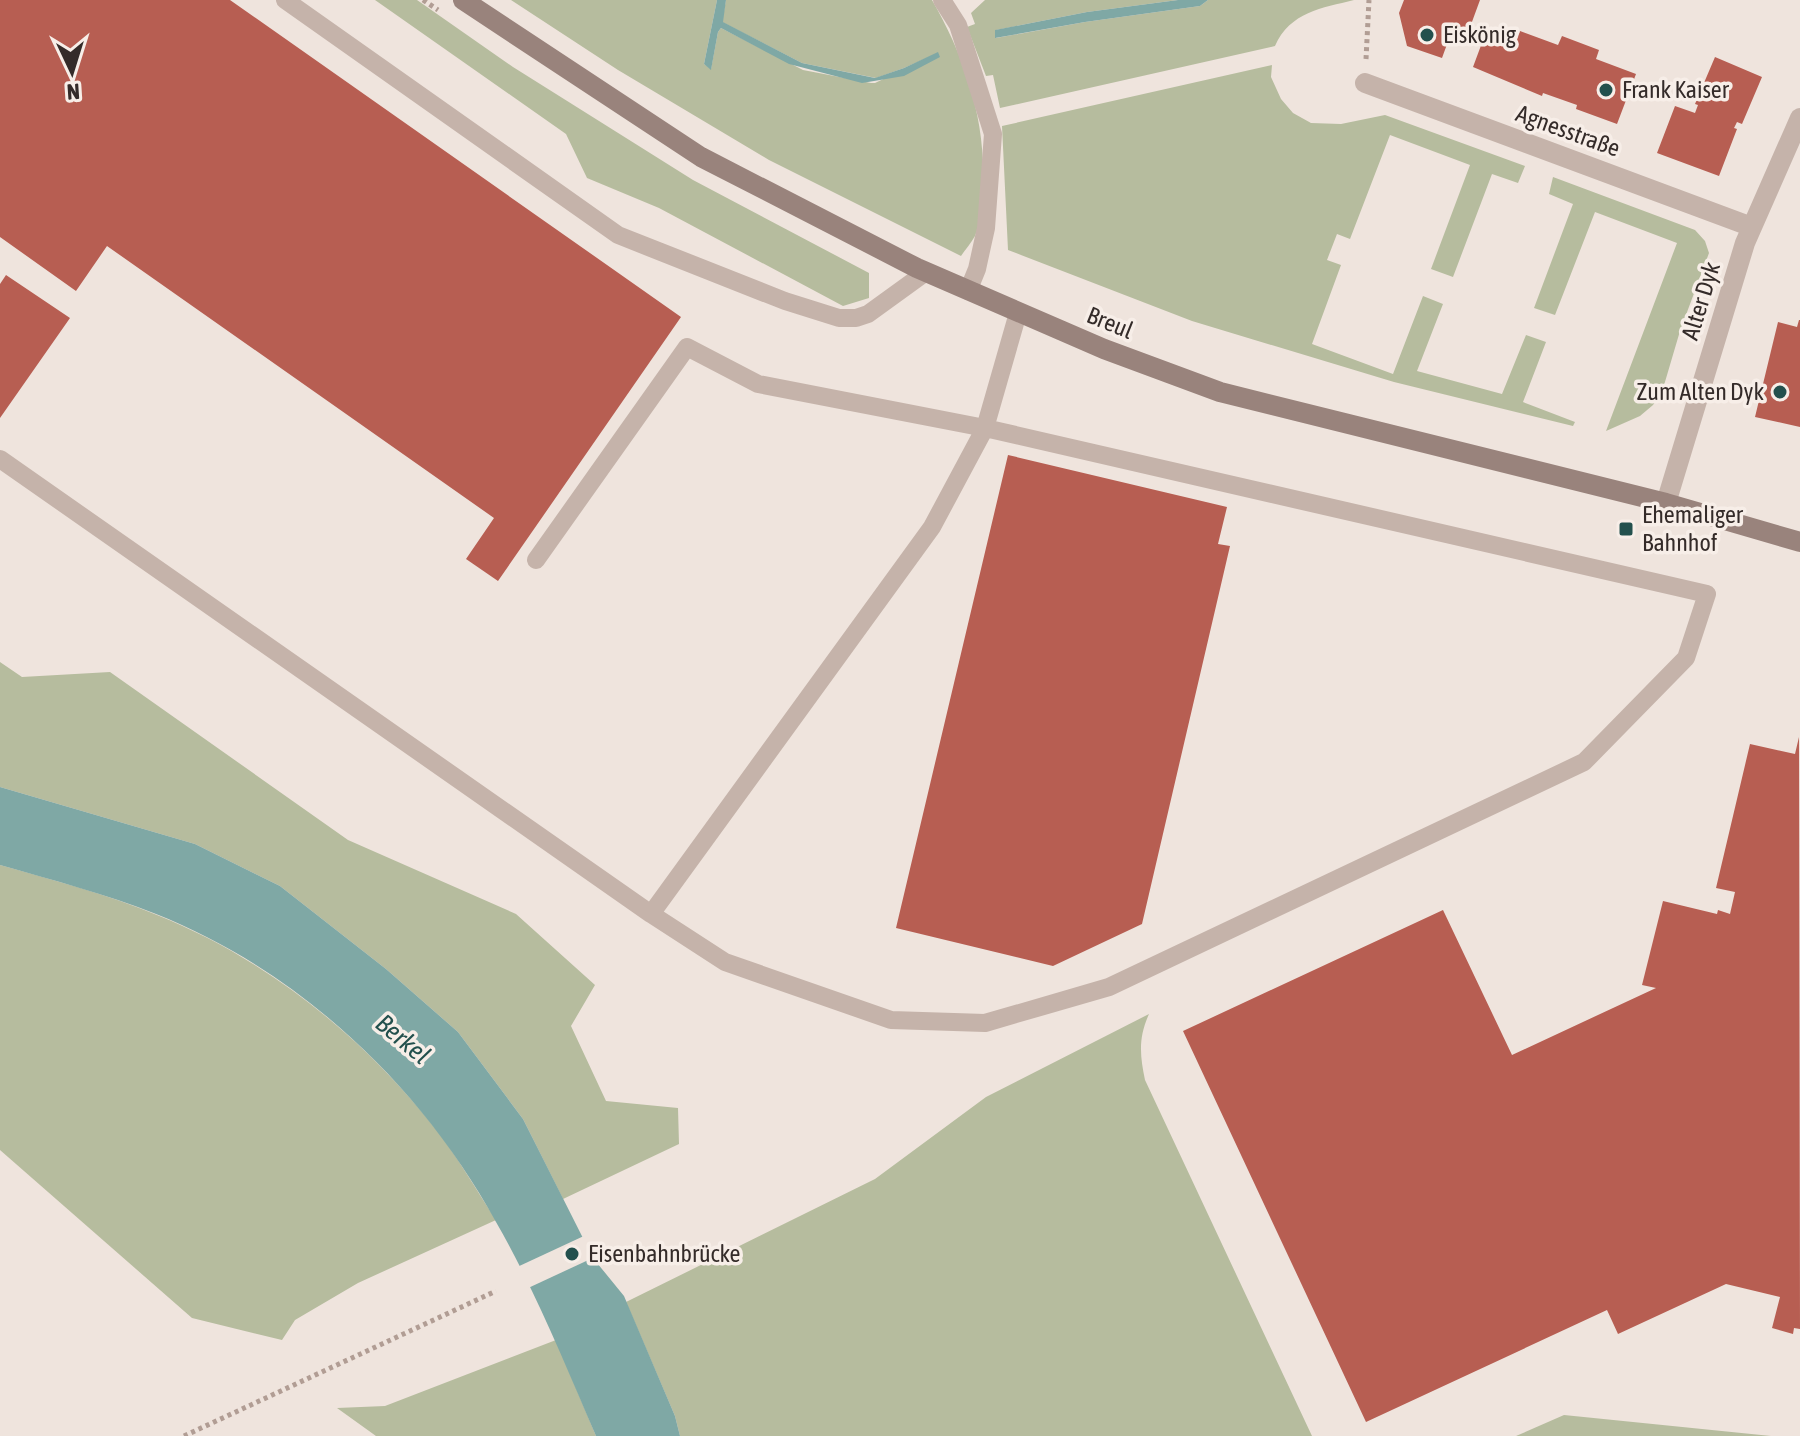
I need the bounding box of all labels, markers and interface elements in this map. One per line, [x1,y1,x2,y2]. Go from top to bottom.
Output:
place label: Eiskönig [1443,21,1517,48]
marker: Eiskönig [1418,26,1436,44]
north arrow [32,32,112,112]
place label: Frank Kaiser [1622,76,1730,103]
text: N [66,79,81,105]
marker: Frank Kaiser [1597,81,1615,99]
street label: Agnesstraße [1513,99,1624,162]
street label: Alter Dyk [1676,258,1725,343]
street label: Breul [1083,301,1138,344]
place label: Zum Alten Dyk [1637,378,1764,405]
marker: Zum Alten Dyk [1771,383,1789,401]
place label: Ehemaliger Bahnhof [1642,501,1744,556]
marker: Ehemaliger Bahnhof [1617,520,1635,538]
water label: Berkel [370,1008,436,1070]
place label: Eisenbahnbrücke [588,1240,740,1267]
marker: Eisenbahnbrücke [563,1245,581,1263]

